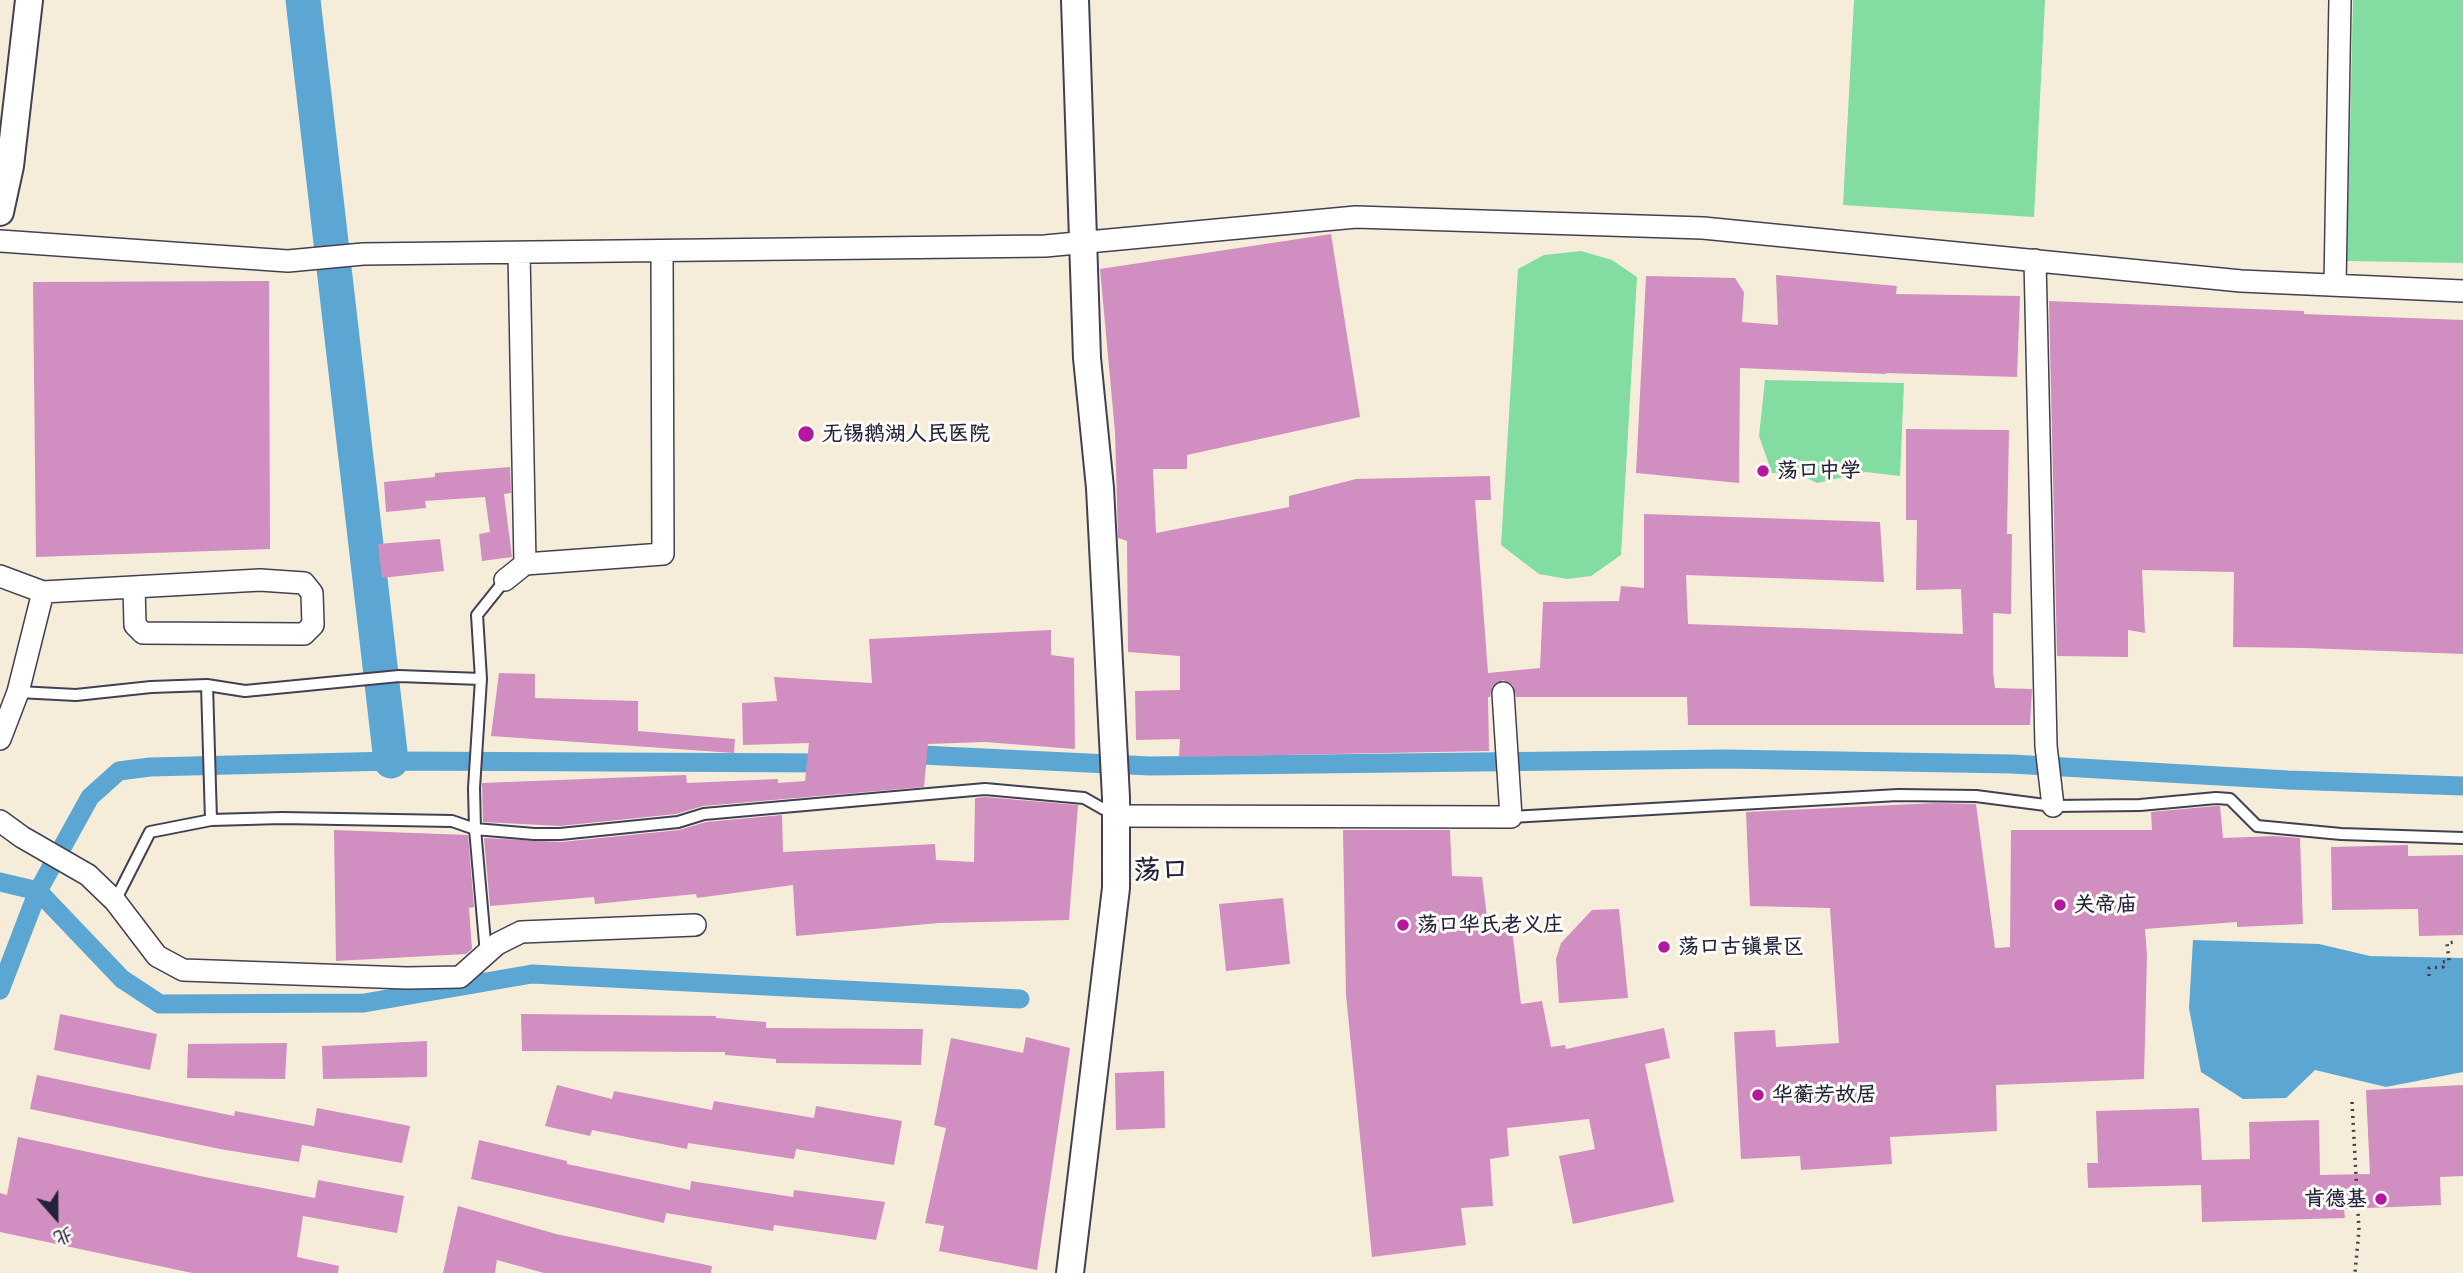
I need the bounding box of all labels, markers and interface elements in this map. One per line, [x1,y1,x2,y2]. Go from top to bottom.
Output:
place label: 无锡鹅湖人民医院 [822,421,990,447]
marker: 无锡鹅湖人民医院 [796,424,816,444]
place label: 荡口中学 [1777,458,1861,484]
marker: 荡口中学 [1755,463,1771,479]
district label: 荡口 [1133,853,1189,887]
place label: 关帝庙 [2074,892,2137,918]
marker: 关帝庙 [2052,897,2068,913]
place label: 荡口华氏老义庄 [1417,912,1564,938]
marker: 荡口华氏老义庄 [1395,917,1411,933]
place label: 荡口古镇景区 [1678,934,1804,960]
marker: 荡口古镇景区 [1656,939,1672,955]
place label: 华蘅芳故居 [1772,1082,1877,1108]
marker: 华蘅芳故居 [1750,1087,1766,1103]
north arrow [21,1182,91,1252]
place label: 肯德基 [2304,1186,2367,1212]
marker: 肯德基 [2373,1191,2389,1207]
text: 北 [50,1222,77,1252]

